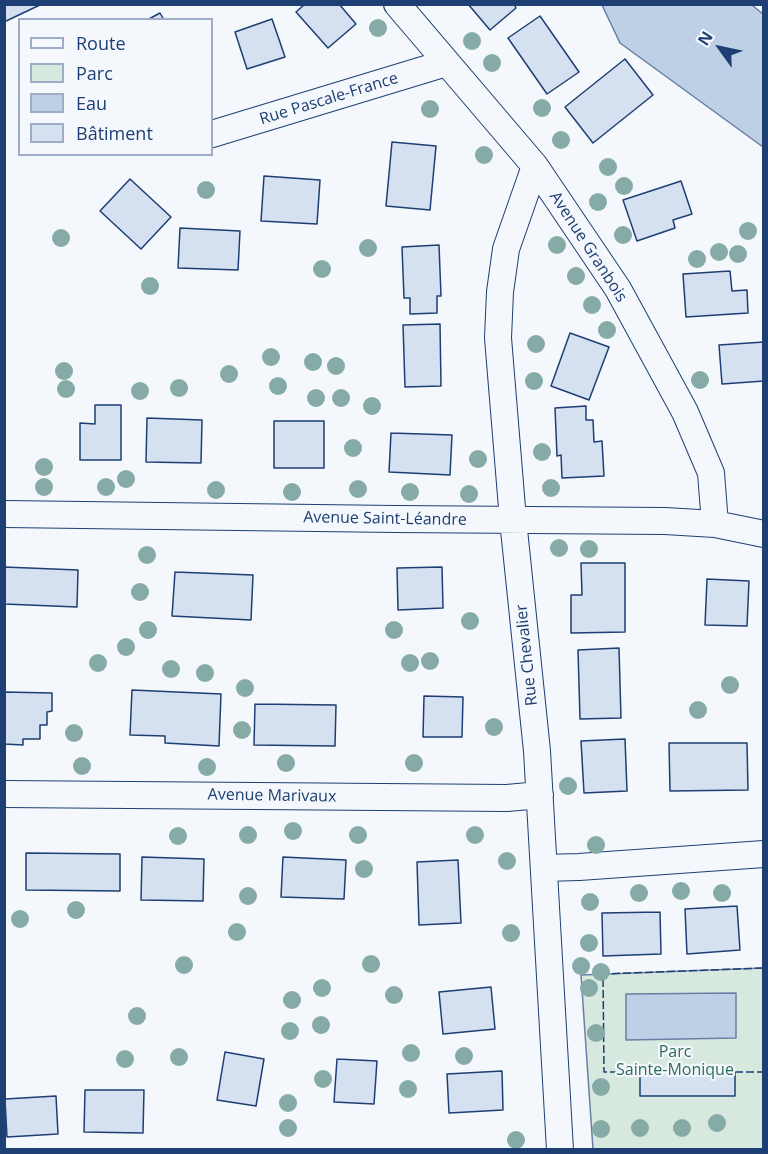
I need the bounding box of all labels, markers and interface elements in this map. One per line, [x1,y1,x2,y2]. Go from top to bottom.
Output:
legend [18,18,213,156]
north arrow [690,18,750,78]
text: N [692,27,718,50]
text: Route [76,31,126,55]
text: Parc [76,61,113,85]
street label: Rue Pascale-France [257,69,401,129]
text: Eau [76,91,107,115]
text: Bâtiment [76,121,153,145]
street label: Avenue Granbois [545,188,631,306]
street label: Avenue Saint-Léandre [303,508,467,530]
street label: Rue Chevalier [512,603,542,707]
street label: Avenue Marivaux [207,785,337,807]
park label: Parc Sainte-Monique [616,1042,734,1080]

